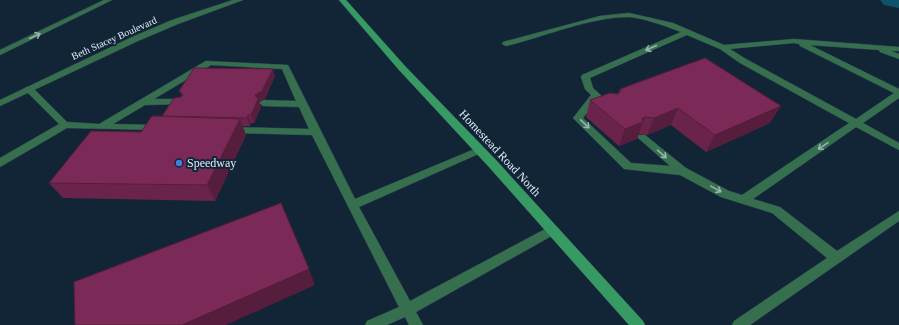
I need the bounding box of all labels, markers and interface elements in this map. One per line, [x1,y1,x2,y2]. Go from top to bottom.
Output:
street label: Beth Stacey Boulevard [70,14,158,62]
one-way arrow [29,32,41,39]
one-way arrow [646,45,658,52]
street label: Homestead Road North [456,107,544,199]
one-way arrow [580,120,590,129]
one-way arrow [818,142,829,150]
one-way arrow [657,149,667,158]
place label: Speedway [187,156,236,170]
marker: Speedway [174,158,184,168]
one-way arrow [710,186,722,194]

